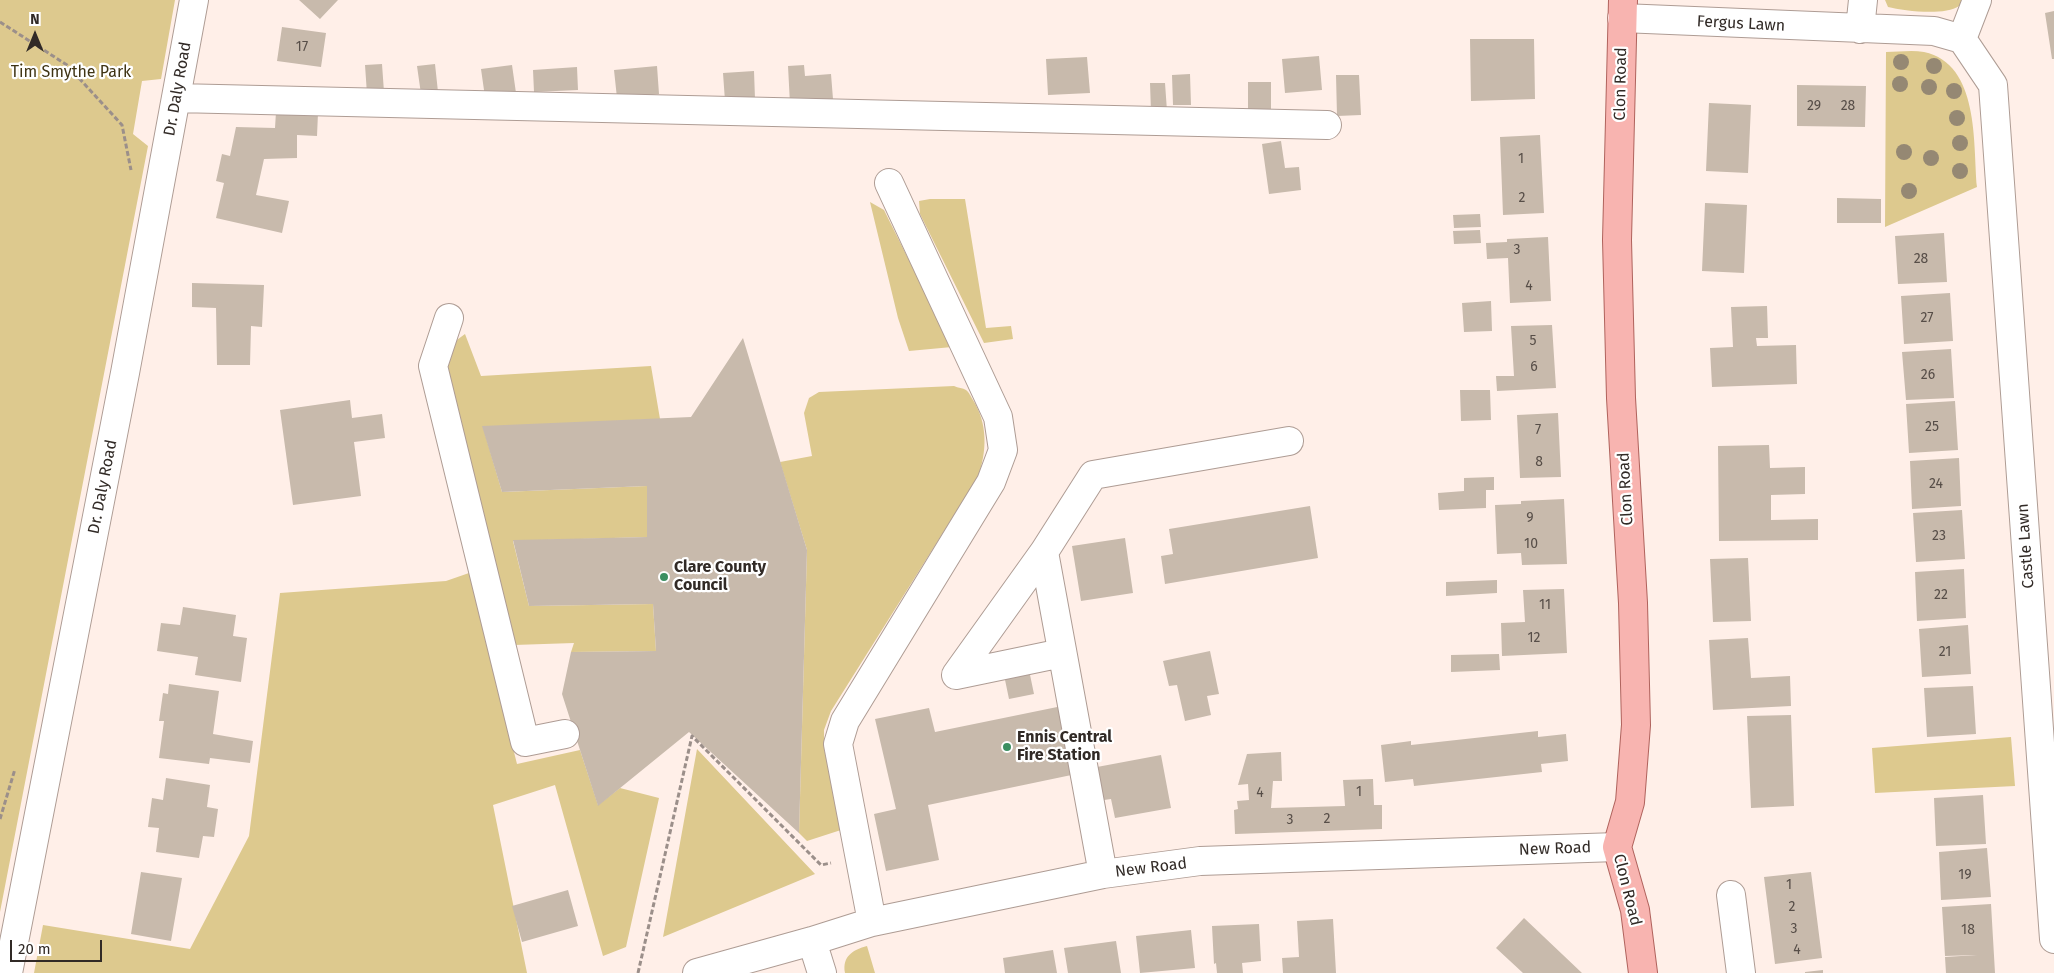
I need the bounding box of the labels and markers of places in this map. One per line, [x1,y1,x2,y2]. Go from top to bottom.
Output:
place label: Clare County Council [674,558,766,596]
marker: Clare County Council [658,571,670,583]
place label: Ennis Central Fire Station [1017,728,1112,766]
marker: Ennis Central Fire Station [1001,741,1013,753]

